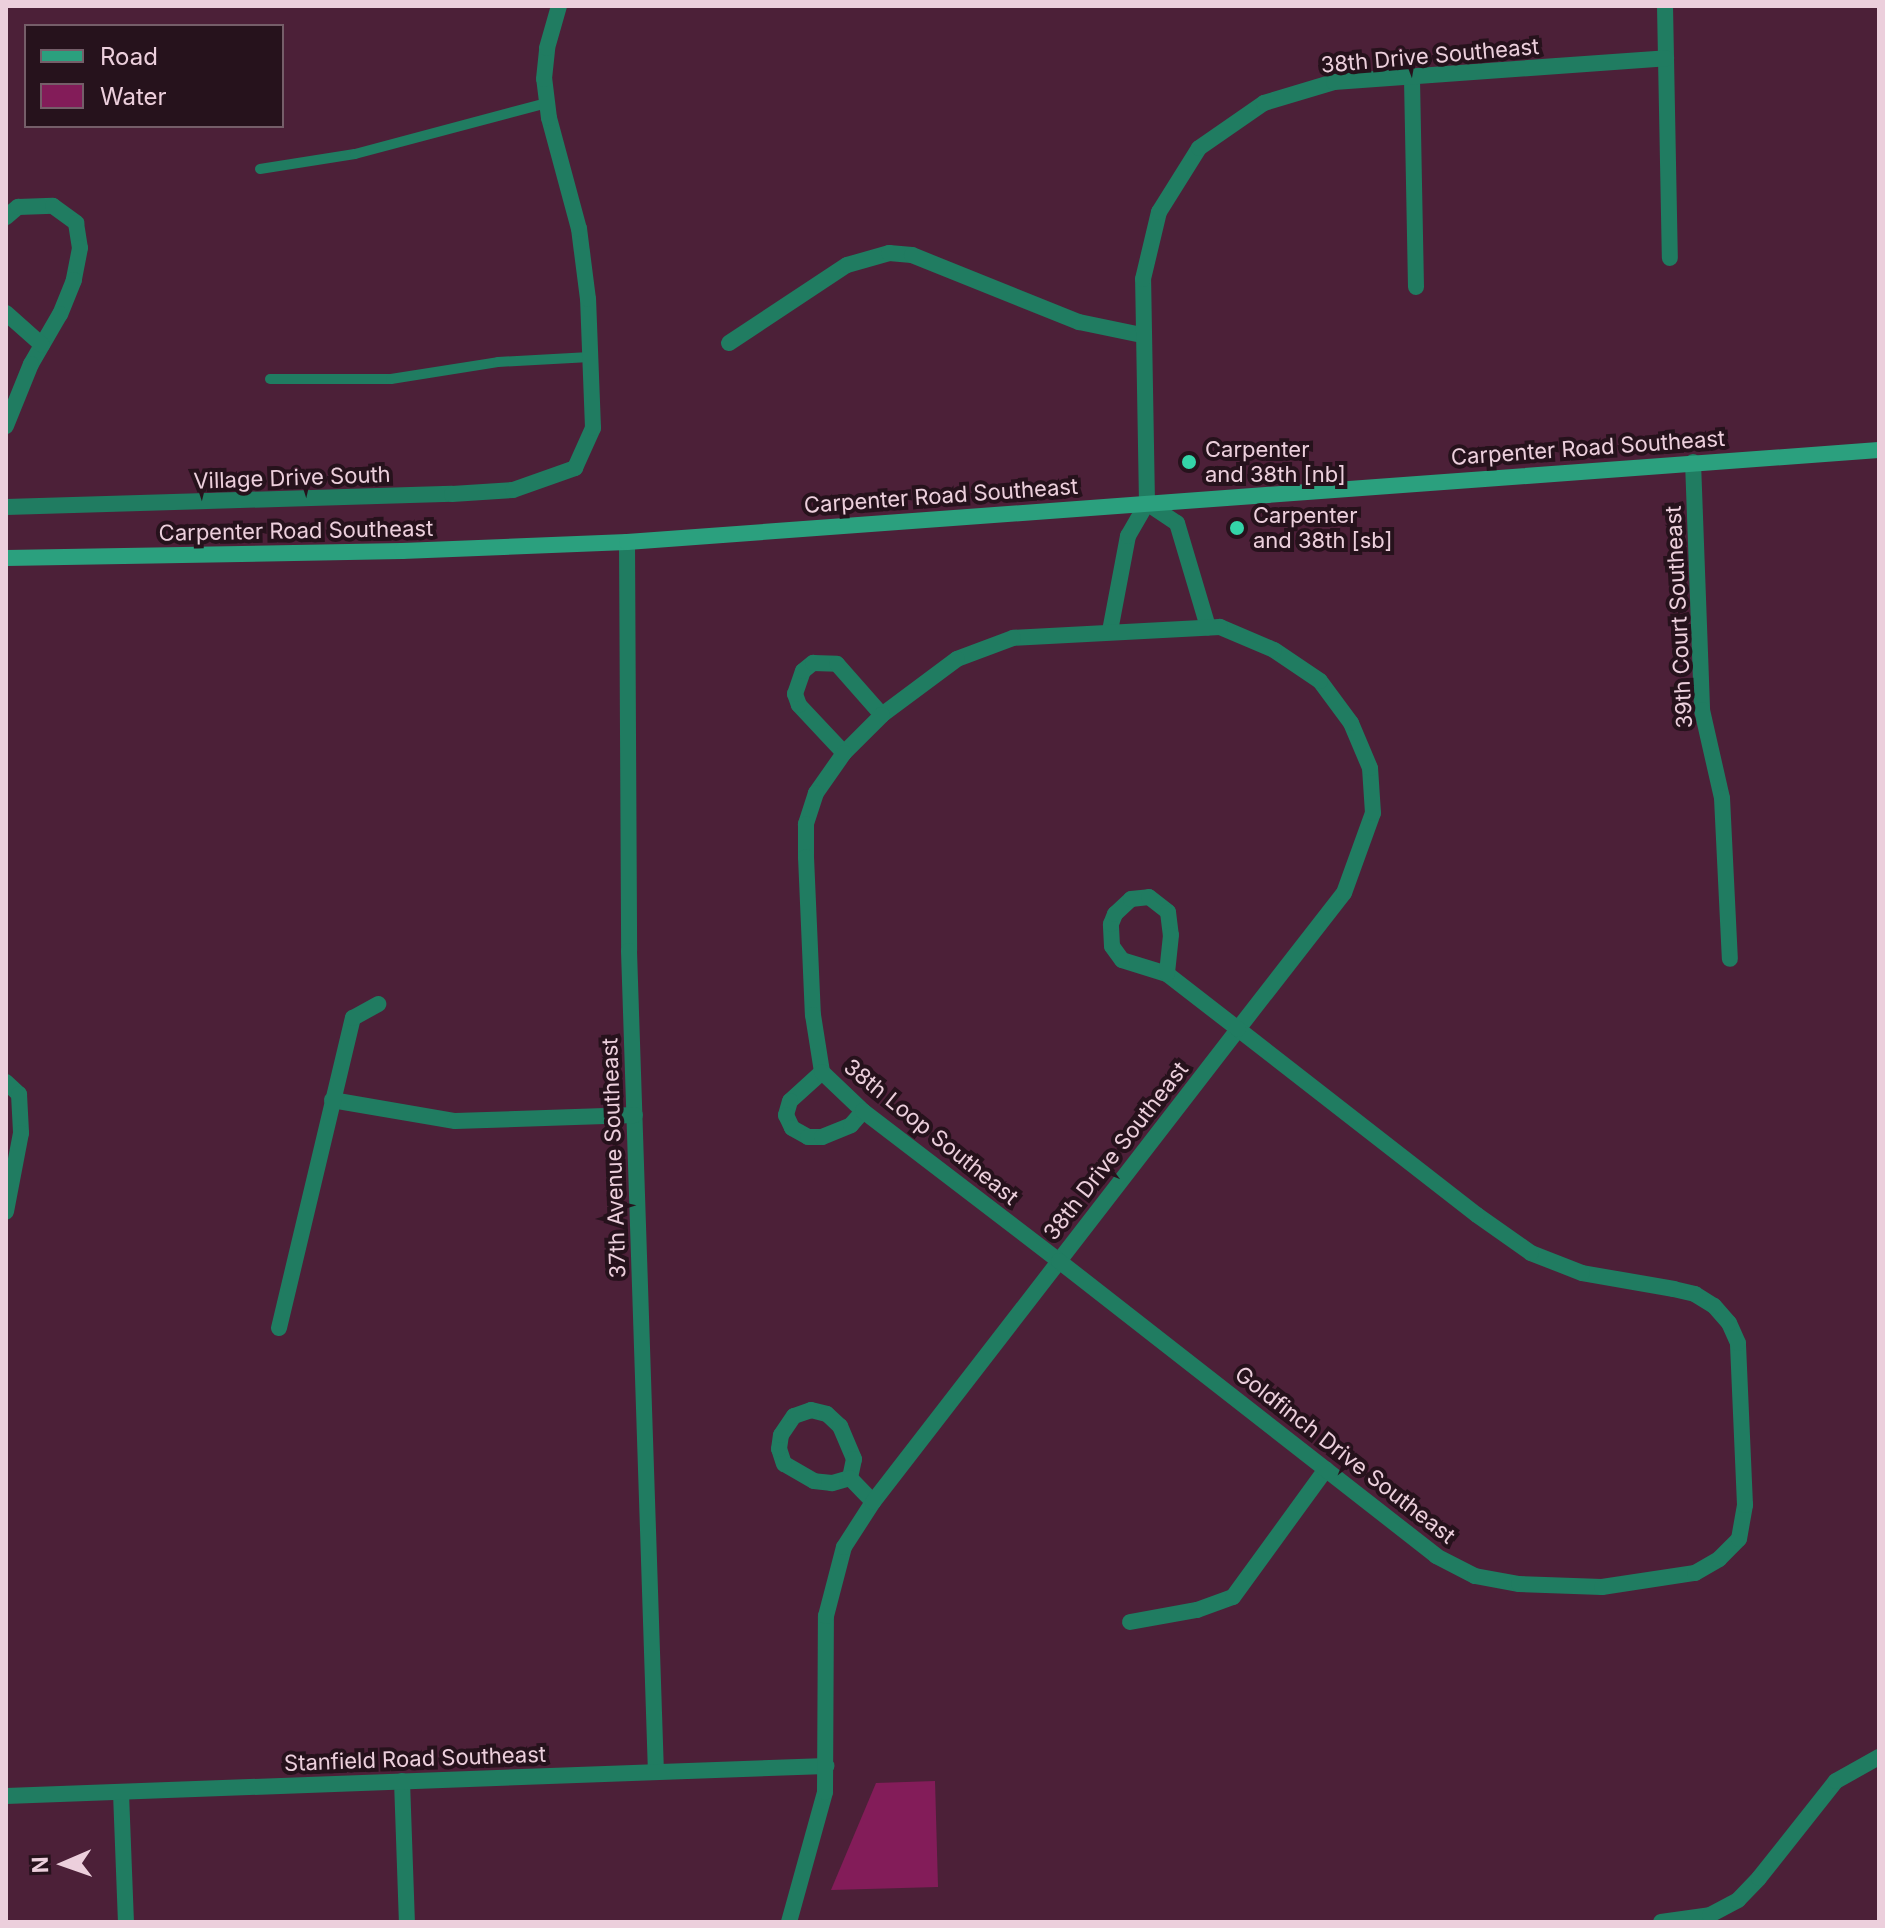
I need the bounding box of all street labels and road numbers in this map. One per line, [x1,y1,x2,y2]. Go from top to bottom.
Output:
street label: 38th Drive Southeast [1320,33,1540,79]
street label: Carpenter Road Southeast [1450,425,1726,471]
street label: Village Drive South [193,461,391,495]
street label: Carpenter Road Southeast [803,473,1079,519]
street label: 39th Court Southeast [1660,505,1698,729]
street label: Carpenter Road Southeast [158,515,434,547]
street label: 37th Avenue Southeast [597,1037,631,1279]
street label: 38th Loop Southeast [838,1054,1024,1210]
street label: 38th Drive Southeast [1038,1057,1194,1245]
street label: Goldfinch Drive Southeast [1230,1361,1460,1549]
street label: Stanfield Road Southeast [284,1741,546,1777]

